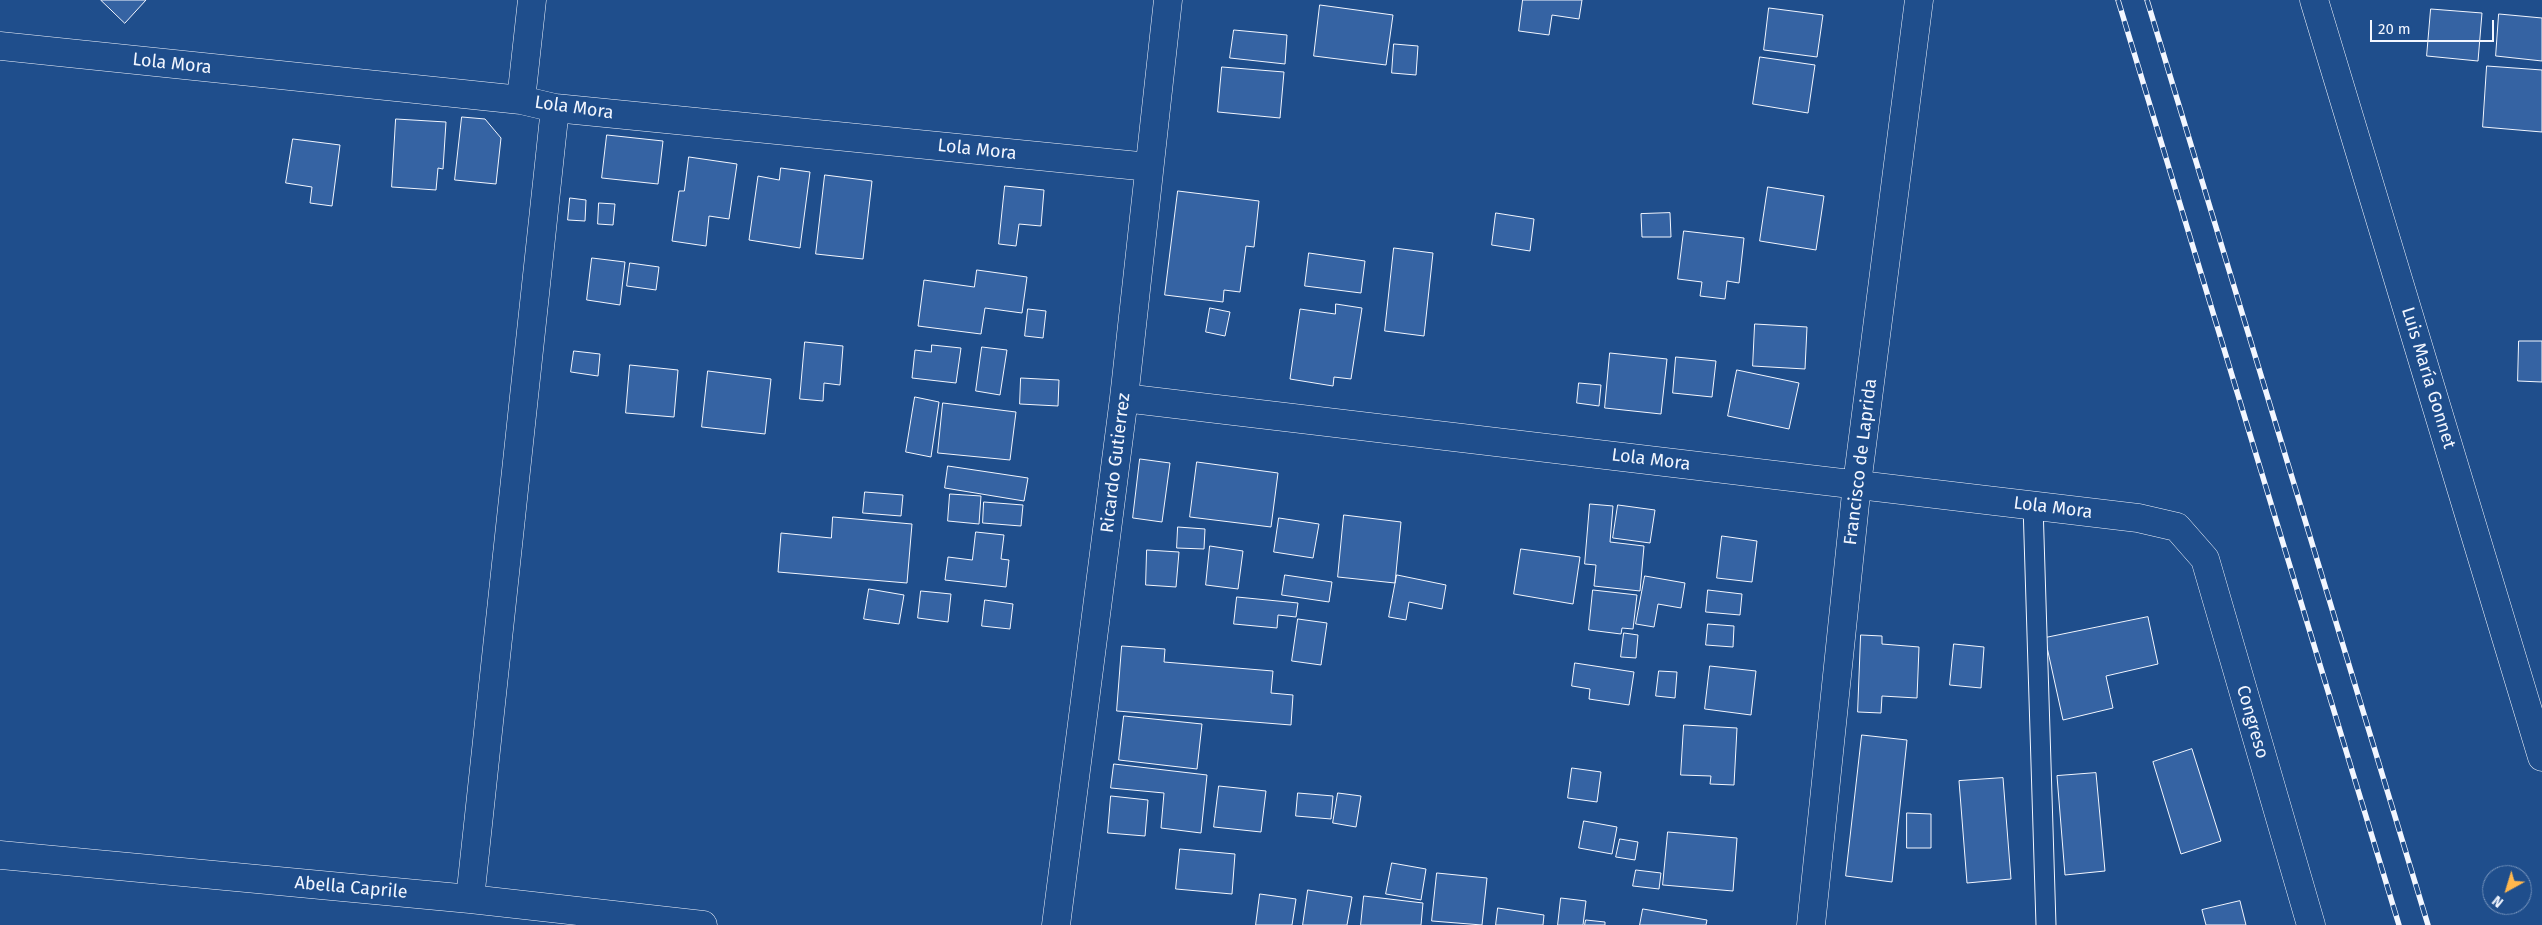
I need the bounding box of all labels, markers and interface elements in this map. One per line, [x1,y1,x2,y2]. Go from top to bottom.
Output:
scale bar [2372,10,2496,42]
text: 20 m [2378,20,2411,38]
street label: Lola Mora [131,49,213,79]
street label: Lola Mora [533,92,615,124]
street label: Lola Mora [936,135,1018,165]
street label: Luis María Gonnet [2396,305,2460,451]
street label: Francisco de Laprida [1840,377,1882,547]
street label: Ricardo Gutierrez [1097,392,1135,534]
street label: Lola Mora [1610,444,1692,476]
street label: Lola Mora [2012,492,2094,524]
street label: Congreso [2231,683,2273,761]
north arrow [2482,865,2532,915]
street label: Abella Caprile [294,872,408,904]
text: N [2489,892,2507,911]

